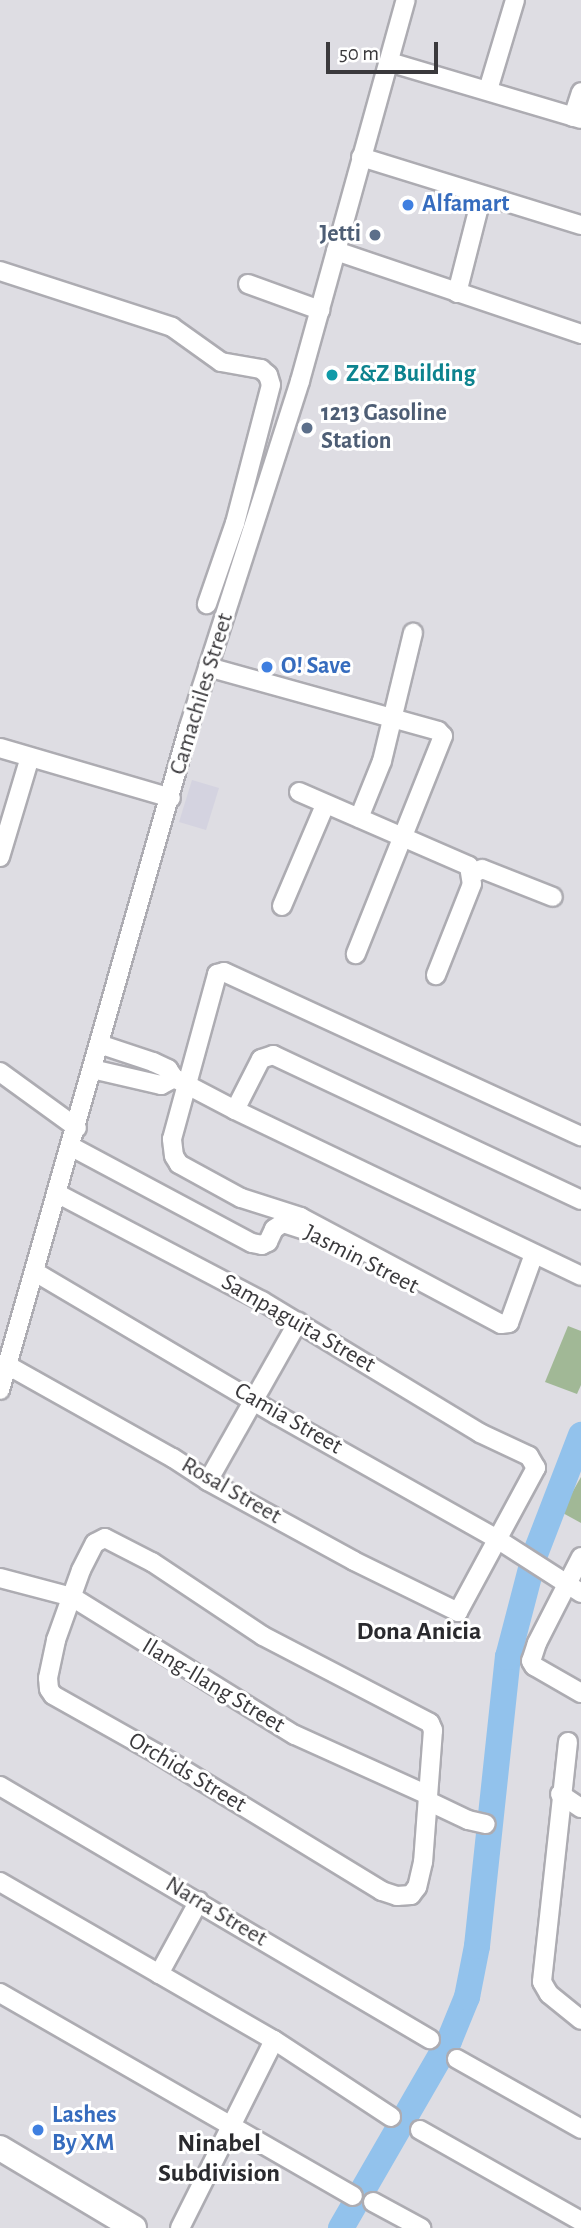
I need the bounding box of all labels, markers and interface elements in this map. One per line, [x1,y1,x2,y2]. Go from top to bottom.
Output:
scale bar [329,28,441,72]
text: 50 m [339,43,379,64]
place label: Alfamart [422,191,509,219]
marker: Alfamart [400,197,416,213]
place label: Jetti [320,221,361,249]
marker: Jetti [367,227,383,243]
place label: Z&Z Building [346,361,476,389]
marker: Z&Z Building [324,367,340,383]
place label: 1213 Gasoline Station [321,400,447,456]
marker: 1213 Gasoline Station [299,420,315,436]
street label: Camachiles Street [164,610,240,778]
place label: O! Save [281,653,351,681]
marker: O! Save [259,659,275,675]
street label: Jasmin Street [299,1219,423,1301]
street label: Sampaguita Street [216,1268,380,1380]
street label: Camia Street [229,1377,347,1461]
street label: Rosal Street [176,1451,286,1531]
district label: Dona Anicia [356,1616,482,1648]
street label: Ilang-Ilang Street [136,1632,290,1740]
street label: Orchids Street [123,1727,251,1819]
street label: Narra Street [160,1870,272,1954]
place label: Lashes By XM [52,2102,116,2158]
marker: Lashes By XM [30,2122,46,2138]
district label: Ninabel Subdivision [158,2128,280,2190]

